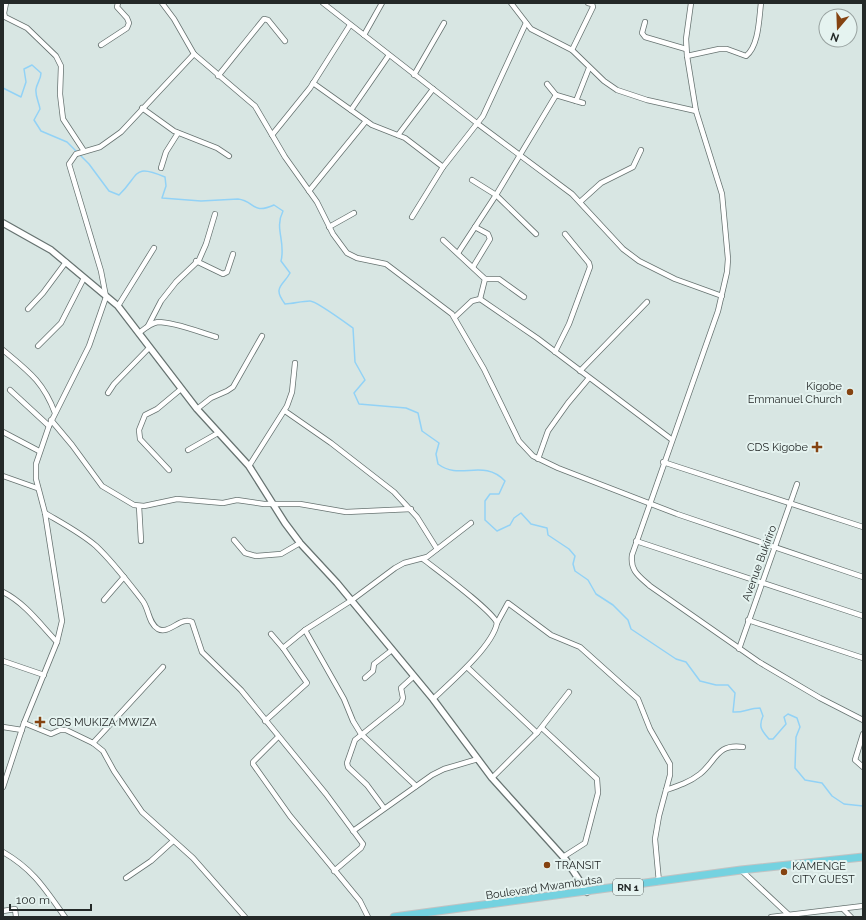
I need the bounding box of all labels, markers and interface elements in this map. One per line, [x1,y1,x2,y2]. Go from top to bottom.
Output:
north arrow [818,8,858,48]
text: N [829,29,841,44]
place label: Kigobe Emmanuel Church [748,380,843,406]
marker: Kigobe Emmanuel Church [845,387,855,397]
place label: CDS Kigobe [747,441,809,454]
marker: CDS Kigobe [811,441,823,453]
street label: Avenue Bukiriro [740,523,779,603]
marker: CDS MUKIZA MWIZA [34,716,46,728]
place label: CDS MUKIZA MWIZA [49,716,157,729]
place label: TRANSIT [555,859,601,872]
marker: TRANSIT [542,860,552,870]
place label: KAMENGE CITY GUEST [792,860,855,886]
marker: KAMENGE CITY GUEST [779,867,789,877]
street label: Boulevard Mwambutsa [485,873,603,902]
road number: RN 1 [613,879,643,895]
scale bar [10,886,91,912]
text: 100 m [16,893,50,907]

